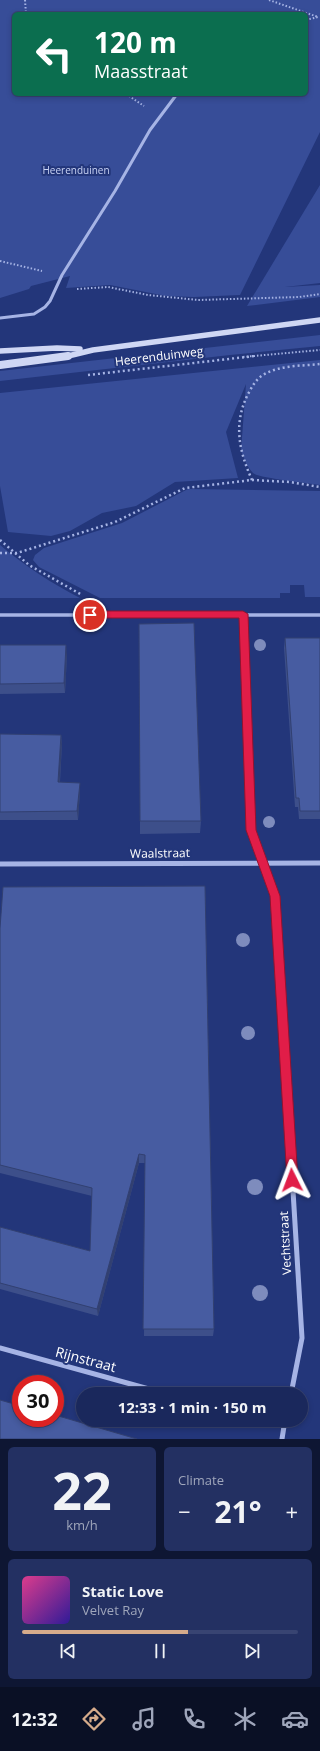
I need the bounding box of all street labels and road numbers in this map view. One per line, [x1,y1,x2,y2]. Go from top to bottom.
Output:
street label: Heerenduinweg [114,342,205,370]
street label: Waalstraat [130,844,190,862]
street label: Vechtstraat [275,1211,295,1275]
street label: Rijnstraat [53,1342,119,1376]

